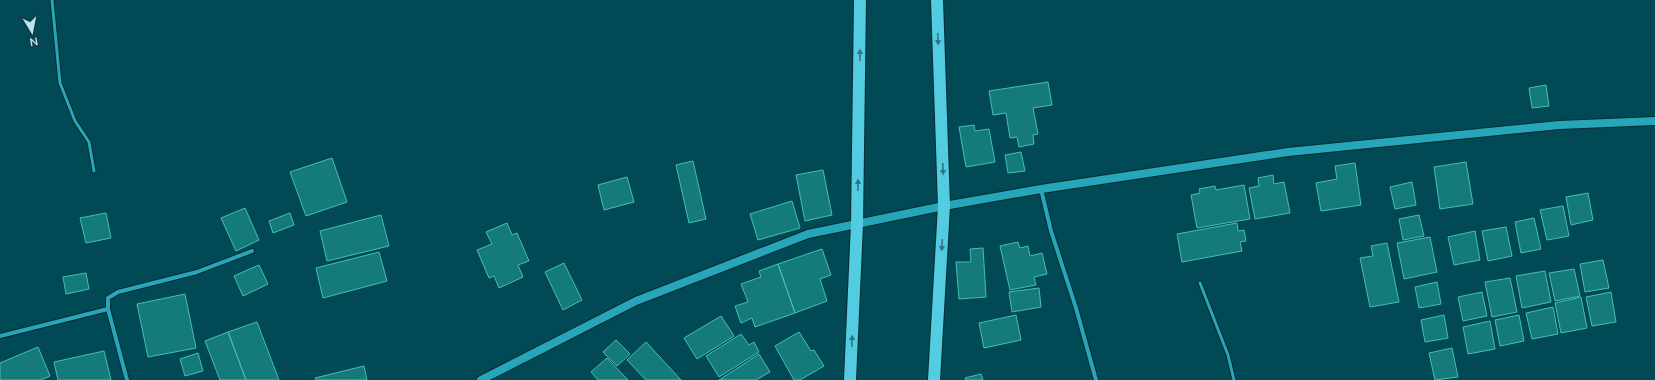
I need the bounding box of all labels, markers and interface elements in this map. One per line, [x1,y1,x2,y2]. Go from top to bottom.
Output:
north arrow [12,12,52,52]
one-way arrow [935,33,941,46]
text: N [28,34,39,49]
one-way arrow [856,49,863,61]
one-way arrow [940,163,946,176]
one-way arrow [854,179,861,191]
one-way arrow [939,239,945,252]
one-way arrow [849,334,855,347]

